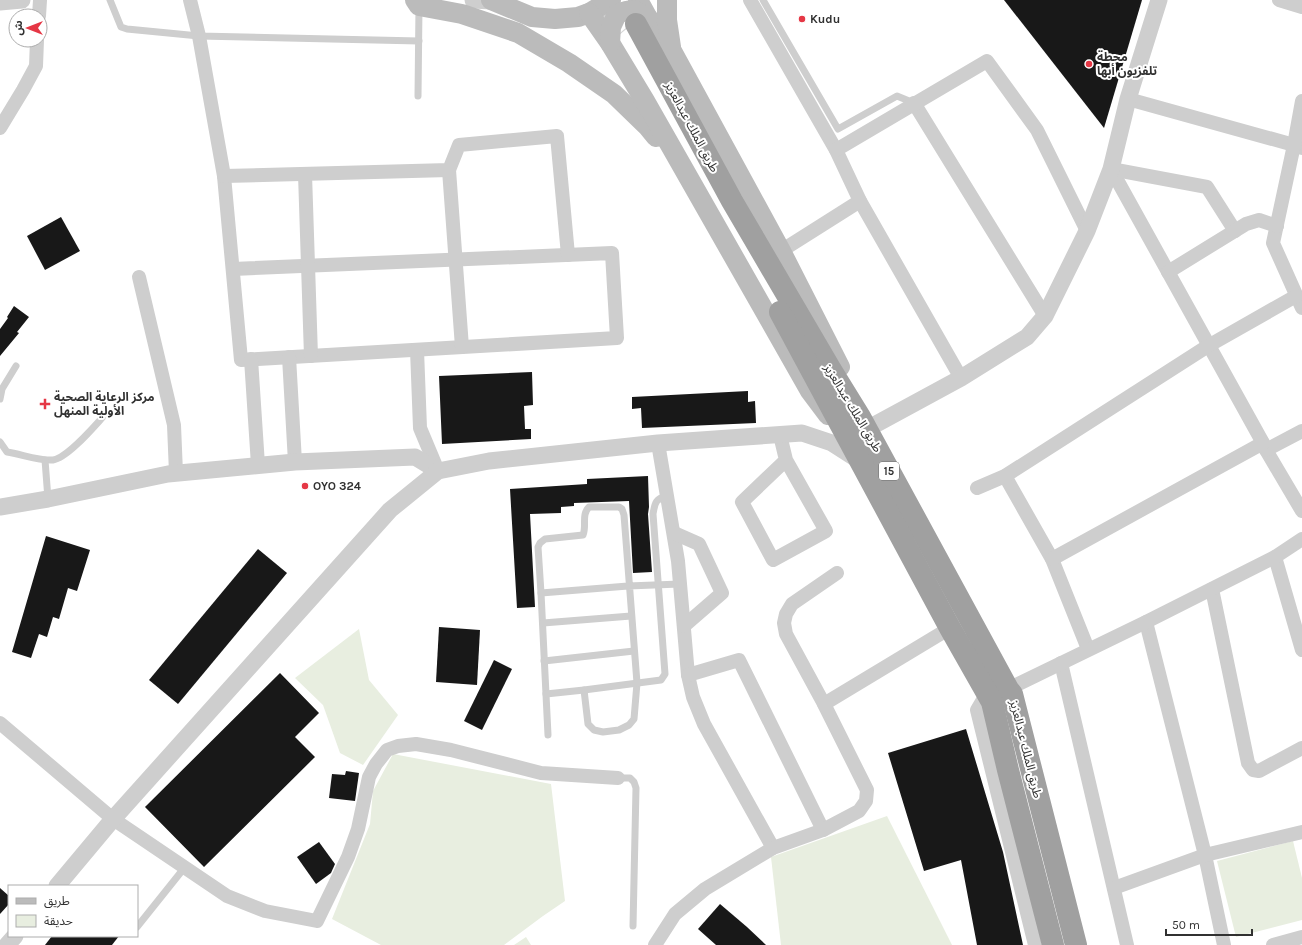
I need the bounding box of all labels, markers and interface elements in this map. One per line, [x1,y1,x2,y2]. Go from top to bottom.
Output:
north arrow [8,8,48,48]
place label: Kudu [810,12,840,26]
marker: Kudu [797,14,807,24]
text: ش [12,20,25,36]
place label: محطة تلفزيون أبها [1097,50,1158,78]
marker: محطة تلفزيون أبها [1084,59,1094,69]
street label: طريق الملك عبدالعزيز [661,78,722,175]
street label: طريق الملك عبدالعزيز [820,360,885,455]
place label: مركز الرعاية الصحية الأولية المنهل [54,390,155,418]
marker: مركز الرعاية الصحية الأولية المنهل [39,398,51,410]
road number: 15 [879,462,899,480]
place label: OYO 324 [313,479,361,493]
marker: OYO 324 [300,481,310,491]
street label: طريق الملك عبدالعزيز [1006,698,1045,800]
legend [8,885,138,937]
text: طريق [44,894,70,909]
scale bar [1166,911,1252,937]
text: حديقة [44,914,73,928]
text: 50 m [1172,918,1200,932]

